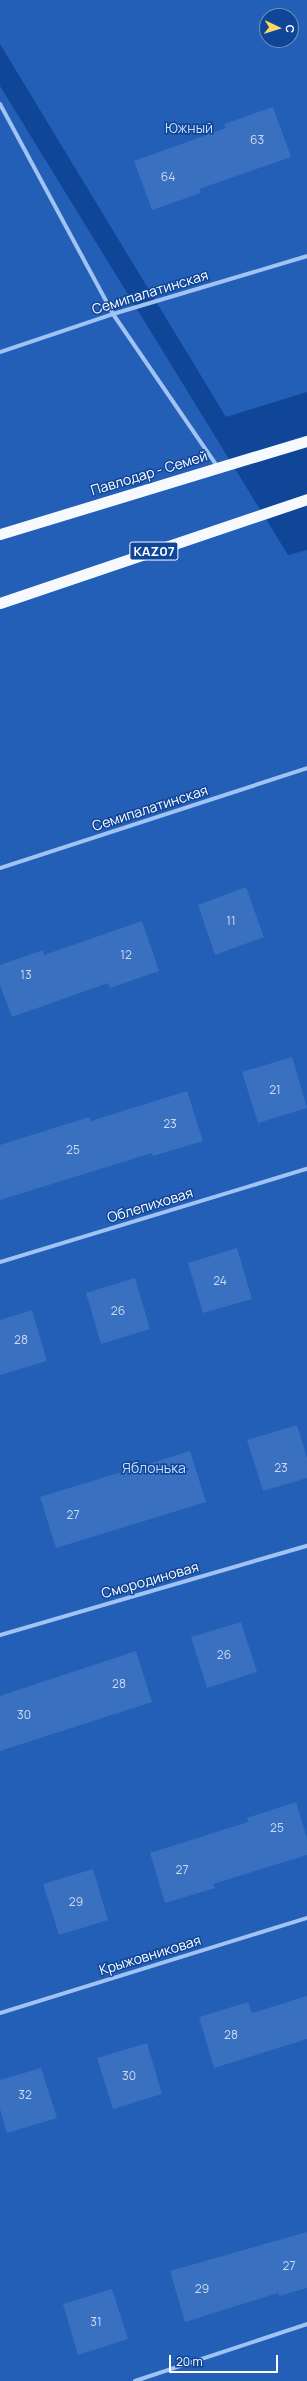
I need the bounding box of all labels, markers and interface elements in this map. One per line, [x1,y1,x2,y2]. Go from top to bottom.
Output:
north arrow [259,8,299,48]
text: С [283,24,298,33]
park label: Южный [165,120,213,136]
house number: 63 [250,133,264,147]
house number: 64 [161,170,175,184]
street label: Семипалатинская [90,266,210,318]
street label: Павлодар - Семей [89,447,209,499]
road number: KAZ07 [129,540,179,562]
street label: Семипалатинская [90,781,210,835]
house number: 11 [226,914,236,928]
house number: 12 [120,948,132,962]
house number: 13 [20,968,32,982]
house number: 21 [269,1083,281,1097]
house number: 23 [163,1117,177,1131]
house number: 25 [66,1143,80,1157]
street label: Облепиховая [105,1184,195,1226]
house number: 24 [213,1274,227,1288]
house number: 26 [111,1304,125,1318]
house number: 28 [14,1333,28,1347]
park label: Яблонька [122,1460,186,1476]
house number: 23 [274,1461,288,1475]
house number: 27 [67,1508,79,1522]
street label: Смородиновая [99,1558,201,1602]
house number: 26 [217,1648,231,1662]
house number: 28 [112,1677,126,1691]
house number: 30 [17,1708,31,1722]
house number: 25 [270,1821,284,1835]
house number: 27 [176,1863,188,1877]
house number: 29 [69,1895,83,1909]
street label: Крыжовниковая [97,1932,203,1978]
house number: 28 [224,2028,238,2042]
house number: 30 [122,2069,136,2083]
house number: 32 [18,2088,32,2102]
house number: 27 [283,2259,295,2273]
house number: 29 [195,2282,209,2296]
house number: 31 [90,2315,102,2329]
scale bar [171,2347,280,2373]
text: 20 m [176,2353,203,2370]

